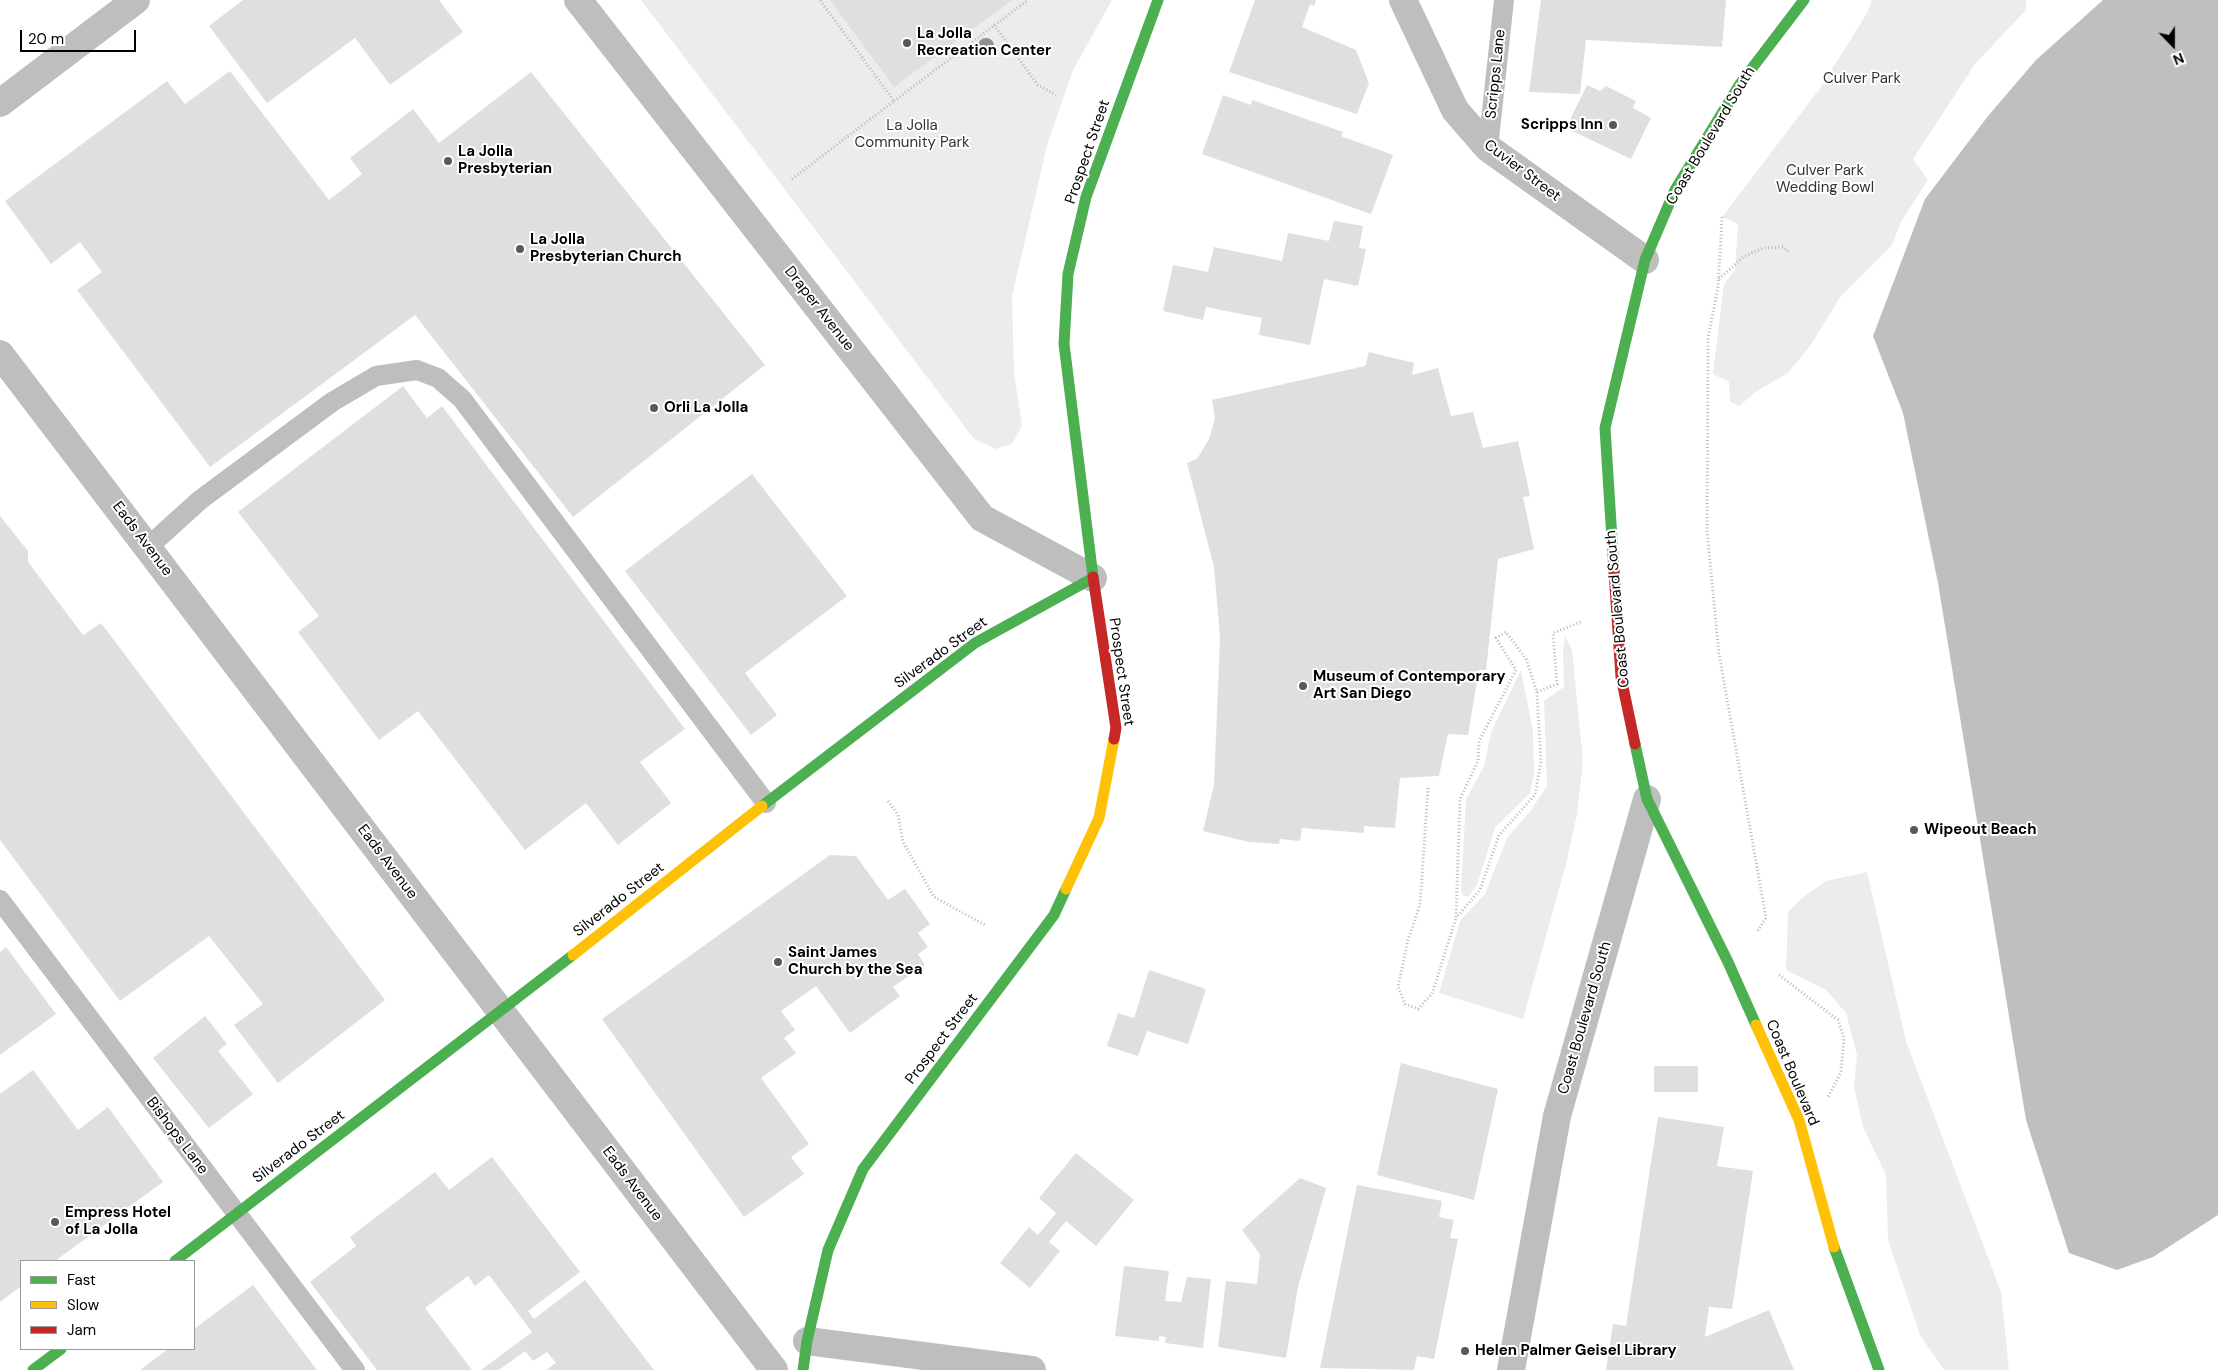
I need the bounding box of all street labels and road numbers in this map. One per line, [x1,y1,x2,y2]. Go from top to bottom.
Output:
street label: Scripps Lane [1482,28,1510,120]
street label: Coast Boulevard South [1663,64,1759,208]
street label: Prospect Street [1062,98,1114,206]
street label: Cuvier Street [1480,136,1564,206]
street label: Draper Avenue [780,263,858,355]
street label: Eads Avenue [108,498,176,580]
street label: Coast Boulevard South [1602,530,1634,688]
street label: Silverado Street [891,613,991,693]
street label: Prospect Street [1104,617,1138,727]
street label: Eads Avenue [353,821,421,903]
street label: Silverado Street [570,859,668,941]
street label: Coast Boulevard South [1555,940,1615,1096]
street label: Prospect Street [902,990,982,1088]
street label: Coast Boulevard [1762,1017,1822,1129]
street label: Bishops Lane [142,1094,212,1178]
street label: Silverado Street [250,1107,348,1187]
street label: Eads Avenue [598,1143,666,1225]

